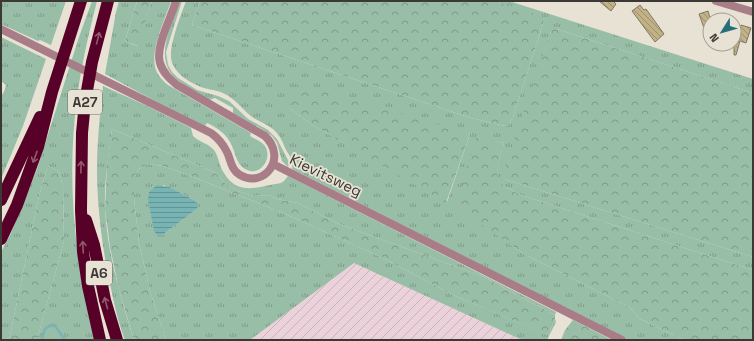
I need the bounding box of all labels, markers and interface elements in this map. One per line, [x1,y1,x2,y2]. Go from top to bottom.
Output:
north arrow [702,12,742,52]
text: N [706,31,722,45]
one-way arrow [95,32,102,45]
road number: A27 [68,90,102,114]
street label: Kievitsweg [287,149,365,201]
one-way arrow [30,150,38,162]
one-way arrow [78,161,85,174]
one-way arrow [79,241,86,254]
road number: A6 [86,261,112,285]
one-way arrow [102,296,109,309]

